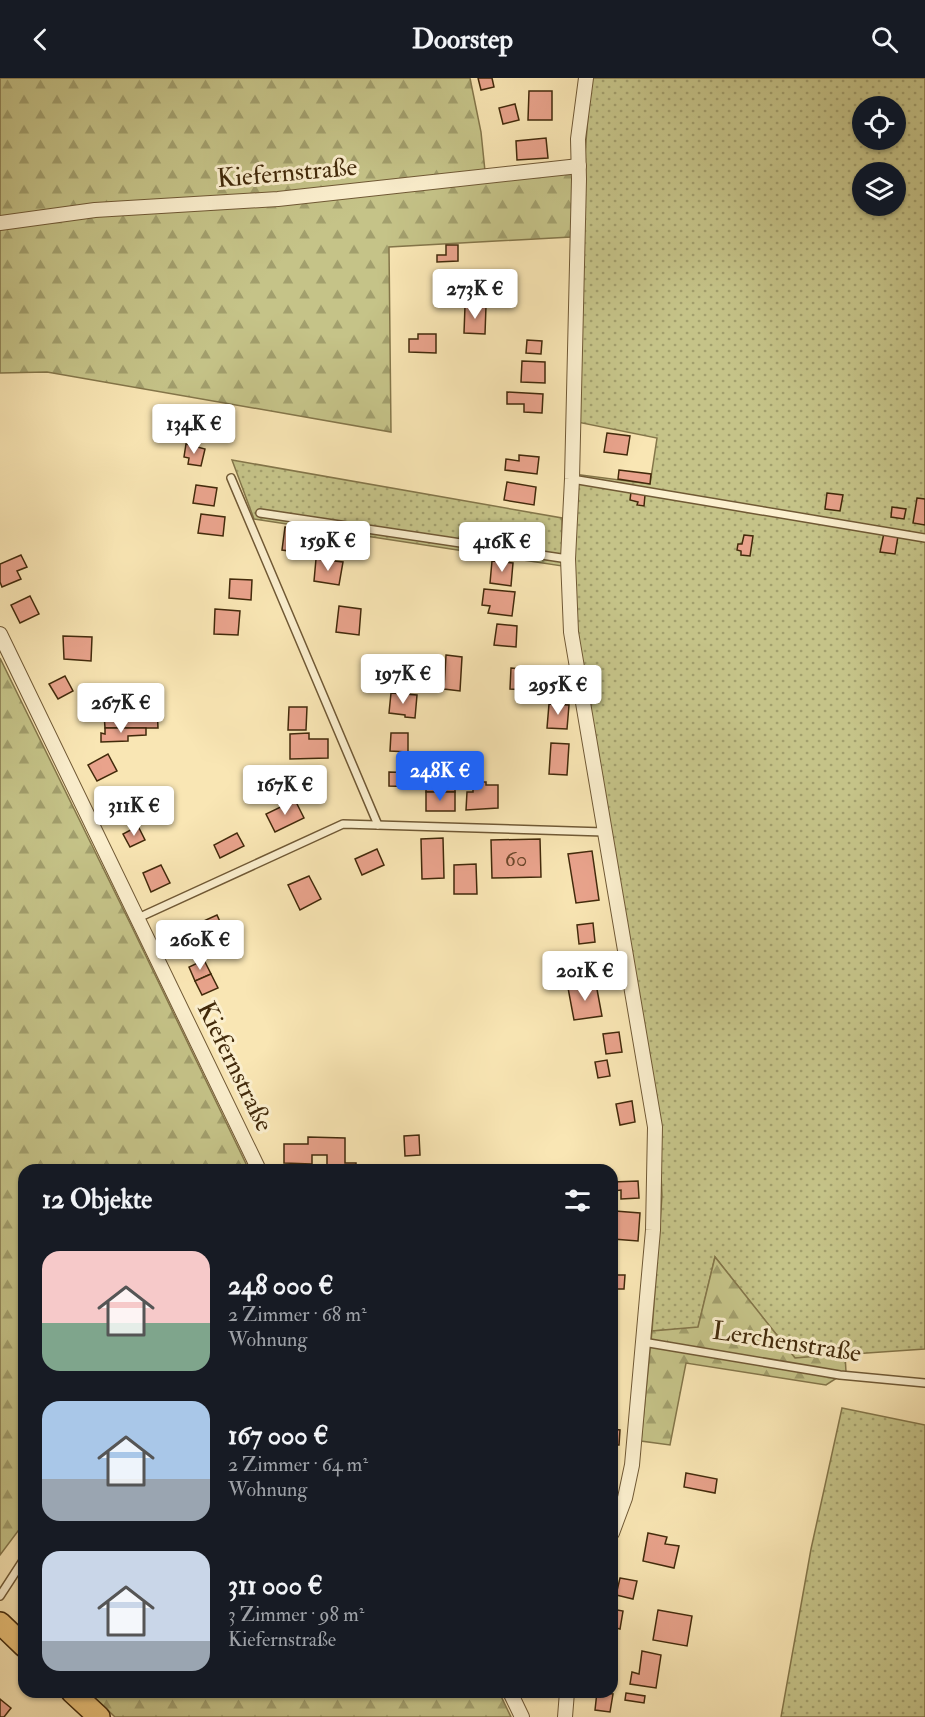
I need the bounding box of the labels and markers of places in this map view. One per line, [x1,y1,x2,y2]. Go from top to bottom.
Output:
pin: 273K € [426,269,524,320]
pin: 134K € [145,404,243,455]
pin: 159K € [279,521,377,572]
pin: 416K € [453,522,551,573]
pin: 197K € [354,654,452,705]
pin: 295K € [509,665,607,716]
pin: 267K € [72,683,170,734]
pin: 248K € [391,751,489,802]
pin: 167K € [236,765,334,816]
pin: 311K € [85,786,183,837]
pin: 260K € [151,920,249,971]
pin: 201K € [536,951,634,1002]

